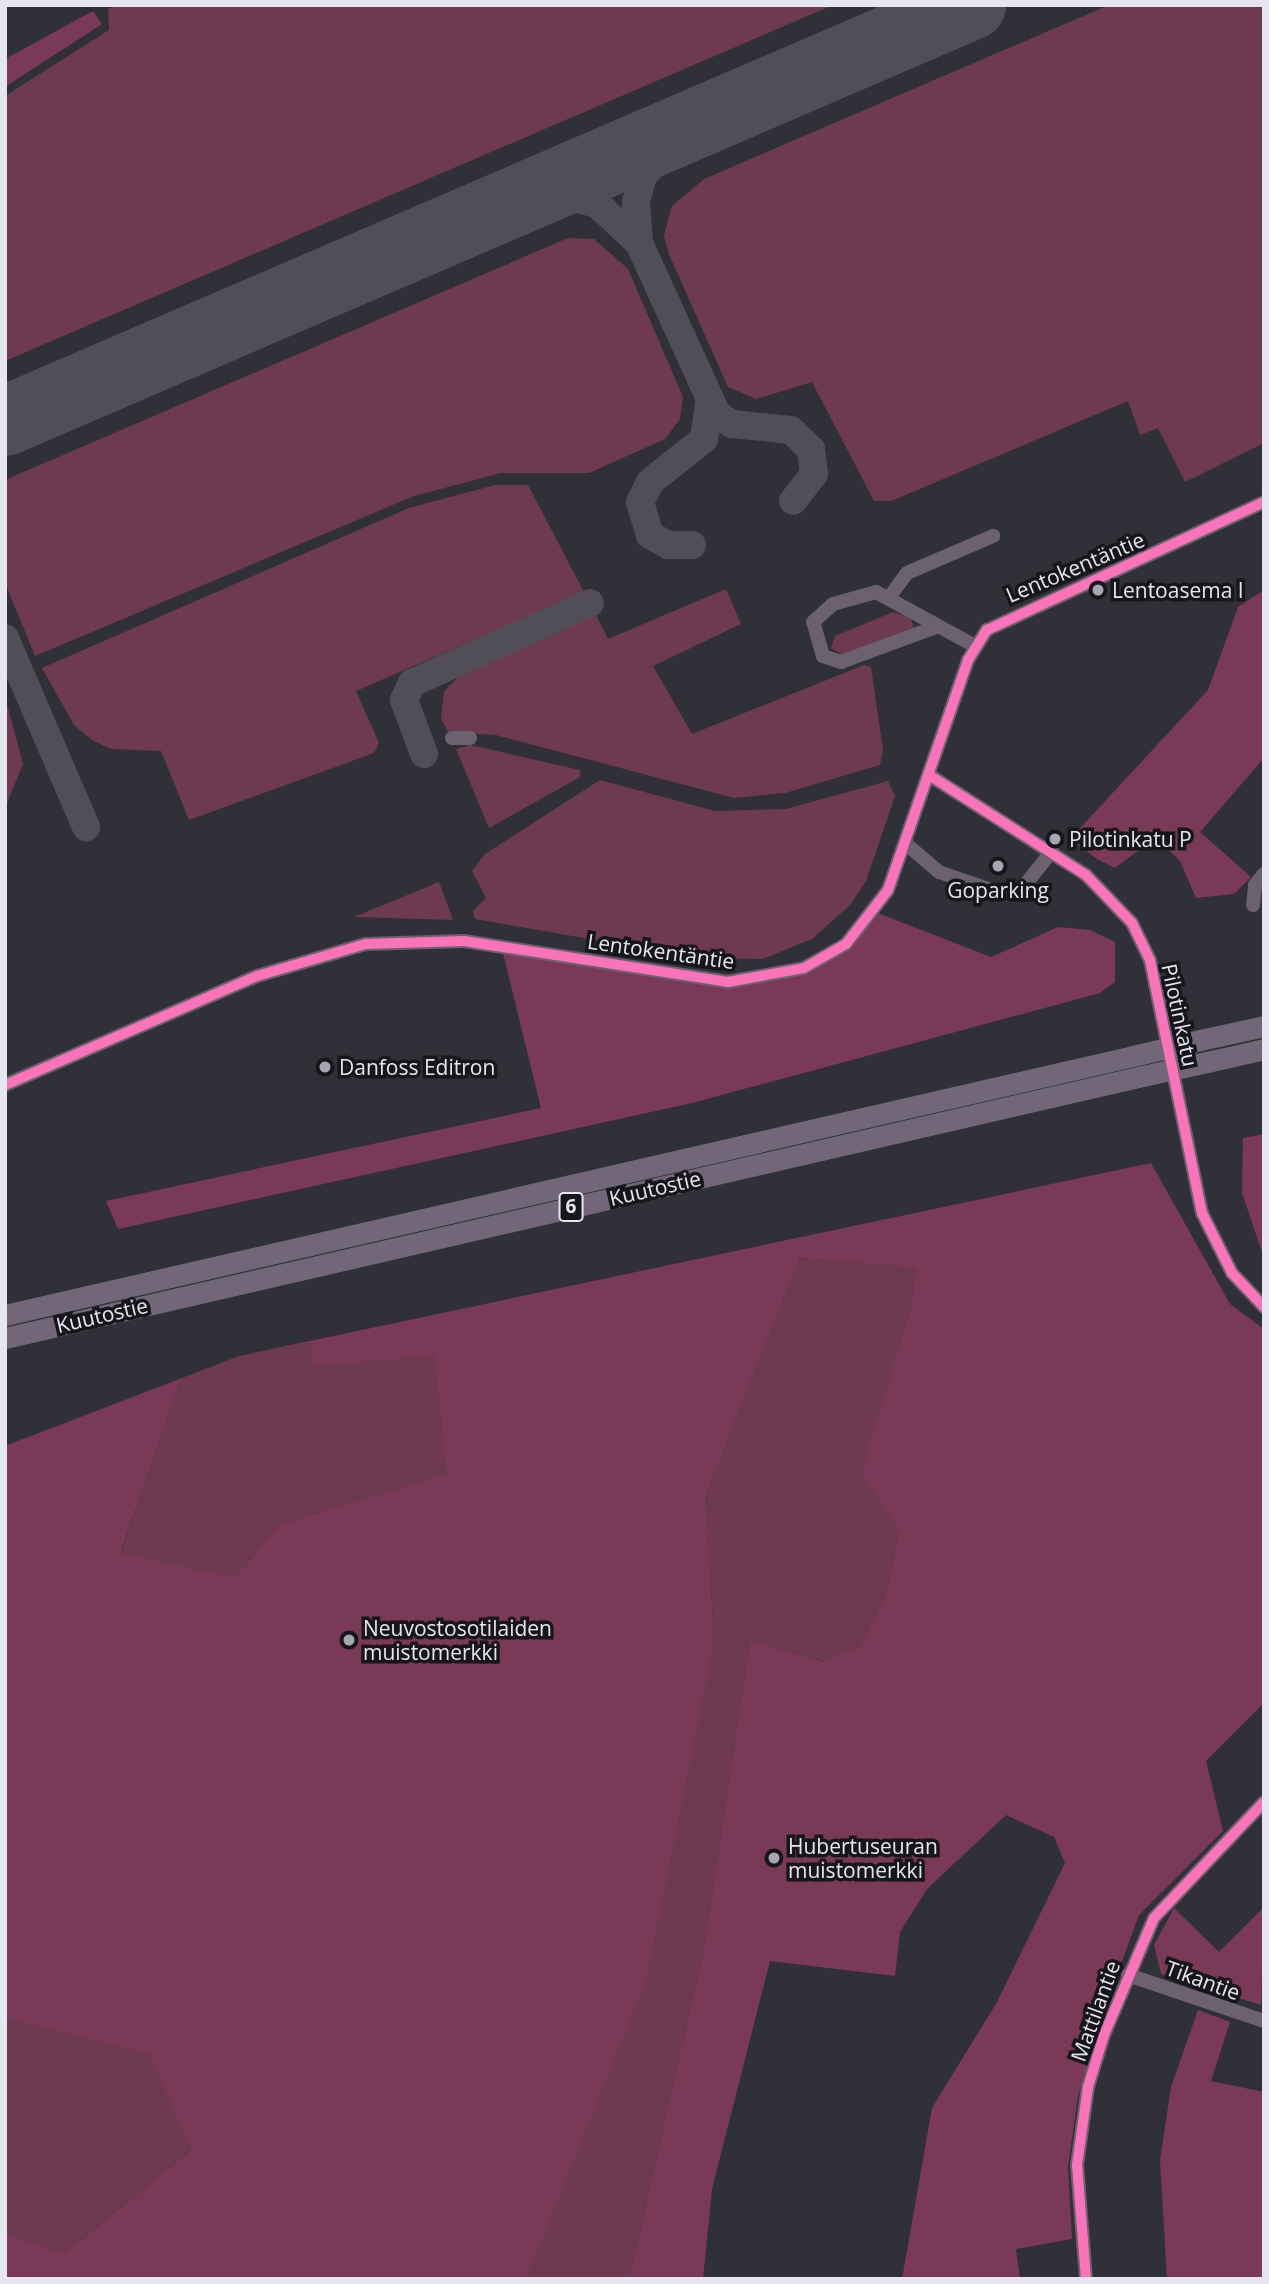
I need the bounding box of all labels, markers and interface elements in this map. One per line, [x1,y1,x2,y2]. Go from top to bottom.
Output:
street label: Lentokentäntie [1002,526,1148,608]
place label: Lentoasema I [1112,577,1244,603]
marker: Lentoasema I [1090,582,1106,598]
place label: Pilotinkatu P [1069,826,1192,852]
marker: Pilotinkatu P [1047,831,1063,847]
marker: Goparking [990,858,1006,874]
place label: Goparking [947,877,1049,903]
street label: Lentokentäntie [586,928,736,974]
street label: Pilotinkatu [1157,961,1203,1069]
place label: Danfoss Editron [339,1054,495,1080]
marker: Danfoss Editron [317,1059,333,1075]
street label: Kuutostie [607,1165,703,1211]
road number: 6 [557,1191,585,1222]
street label: Kuutostie [54,1292,150,1338]
place label: Neuvostosotilaiden muistomerkki [363,1615,552,1665]
marker: Neuvostosotilaiden muistomerkki [341,1632,357,1648]
place label: Hubertuseuran muistomerkki [788,1833,938,1883]
marker: Hubertuseuran muistomerkki [766,1850,782,1866]
street label: Tikantie [1162,1955,1244,2005]
street label: Mattilantie [1065,1957,1125,2065]

